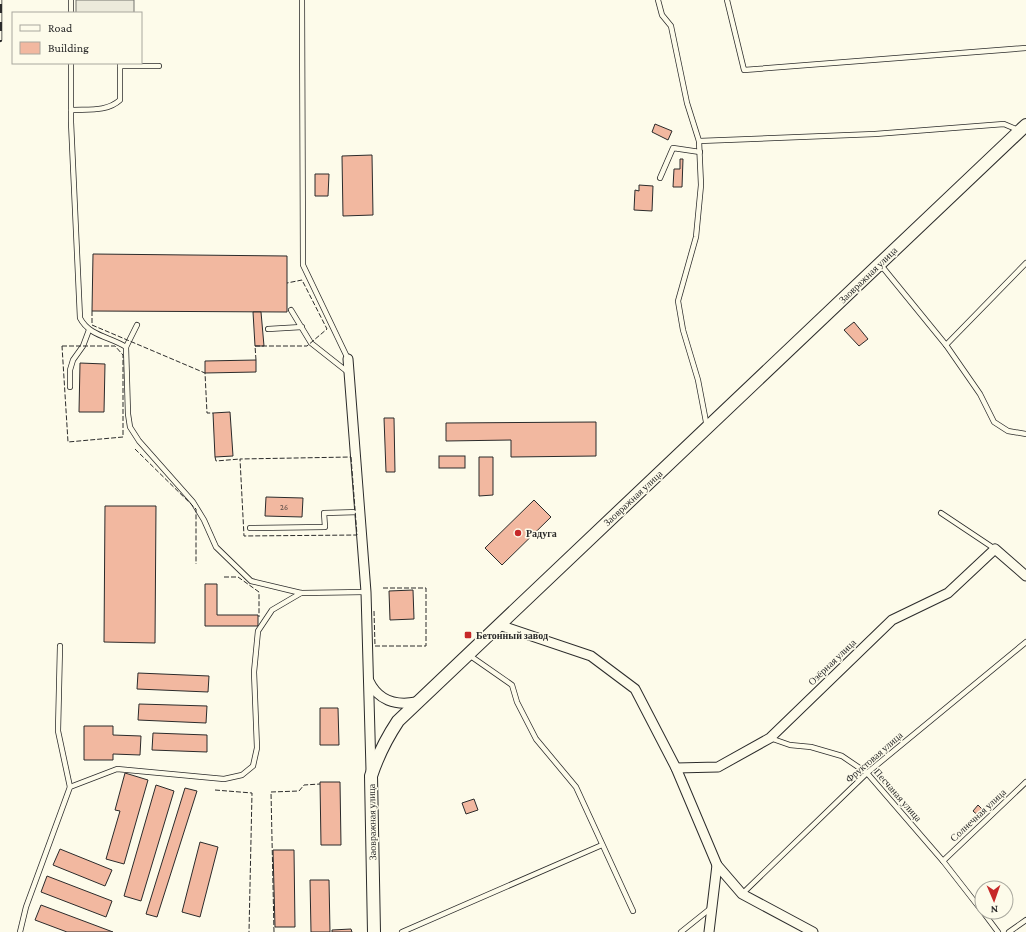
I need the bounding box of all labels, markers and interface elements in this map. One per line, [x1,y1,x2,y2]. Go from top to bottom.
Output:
legend [12,12,142,64]
text: Road [48,21,73,35]
text: Building [48,41,89,55]
street label: Заовражная улица [837,244,900,306]
street label: Заовражная улица [601,468,665,528]
house number: 26 [280,503,288,512]
marker: Радуга [513,528,523,538]
place label: Радуга [526,528,557,539]
marker: Бетонный завод [463,630,473,640]
place label: Бетонный завод [476,630,548,641]
street label: Озёрная улица [806,636,858,687]
street label: Фруктовая улица [843,729,905,785]
street label: Песчаная улица [872,766,924,824]
street label: Заовражная улица [366,783,378,860]
street label: Солнечная улица [948,786,1009,844]
north arrow [974,880,1014,920]
text: N [990,904,998,916]

